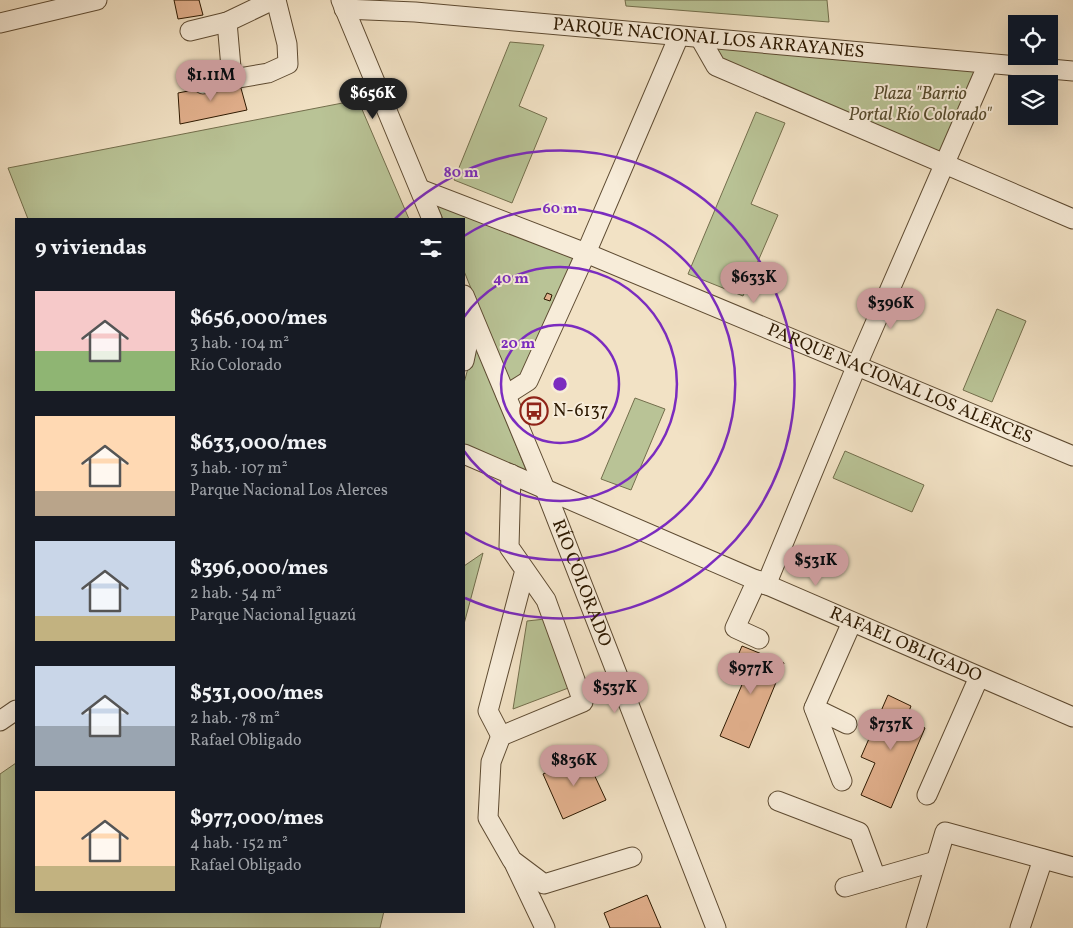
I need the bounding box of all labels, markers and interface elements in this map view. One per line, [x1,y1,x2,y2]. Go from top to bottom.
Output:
street label: PARQUE NACIONAL LOS ARRAYANES [552,12,866,65]
map controls [1008,15,1058,125]
button: locate [1008,15,1058,65]
pin: $1.11M [170,59,252,102]
text: $1.11M [187,65,235,87]
button: layers [1008,75,1058,125]
pin: $656K [338,78,408,120]
park label: Plaza "Barrio Portal Río Colorado" [848,82,993,128]
text: $656K [350,83,396,105]
text: 80 m [444,163,479,184]
text: 60 m [543,199,578,220]
text: 9 viviendas [35,234,147,263]
icon: filters [417,234,445,262]
pin: $633K [719,262,789,304]
text: $633K [731,267,777,289]
text: 40 m [493,269,529,290]
pin: $396K [856,288,926,330]
text: $396K [868,293,914,315]
text: $656,000/mes [190,304,327,333]
icon: home [75,311,135,371]
street label: PARQUE NACIONAL LOS ALERCES [763,317,1037,450]
text: 3 hab. · 104 m² [190,333,289,355]
text: 20 m [501,334,536,355]
text: Río Colorado [190,355,282,377]
centre of rings [551,375,569,393]
bus stop icon: N-6137 [519,396,549,426]
place label: N-6137 [553,399,609,424]
text: $633,000/mes [190,429,327,458]
icon: home [75,436,135,496]
text: 3 hab. · 107 m² [190,458,288,480]
text: Parque Nacional Los Alerces [190,480,388,502]
street label: RÍO COLORADO [545,516,618,650]
pin: $531K [781,544,851,587]
text: $531K [795,550,837,572]
text: $396,000/mes [190,554,328,583]
icon: home [75,561,135,621]
text: 2 hab. · 54 m² [190,583,282,605]
street label: RAFAEL OBLIGADO [825,601,986,689]
text: Parque Nacional Iguazú [190,605,356,627]
pin: $977K [716,652,786,695]
text: $977K [729,658,773,680]
pin: $537K [580,672,650,714]
text: $537K [593,677,637,699]
text: $531,000/mes [190,679,323,708]
icon: home [75,686,135,746]
text: 2 hab. · 78 m² [190,708,280,730]
pin: $737K [856,708,926,751]
text: $737K [869,714,913,736]
text: Rafael Obligado [190,730,302,752]
pin: $836K [539,744,609,787]
text: $836K [551,750,597,772]
text: $977,000/mes [190,804,324,833]
icon: home [75,811,135,871]
text: 4 hab. · 152 m² [190,833,288,855]
text: Rafael Obligado [190,855,302,877]

